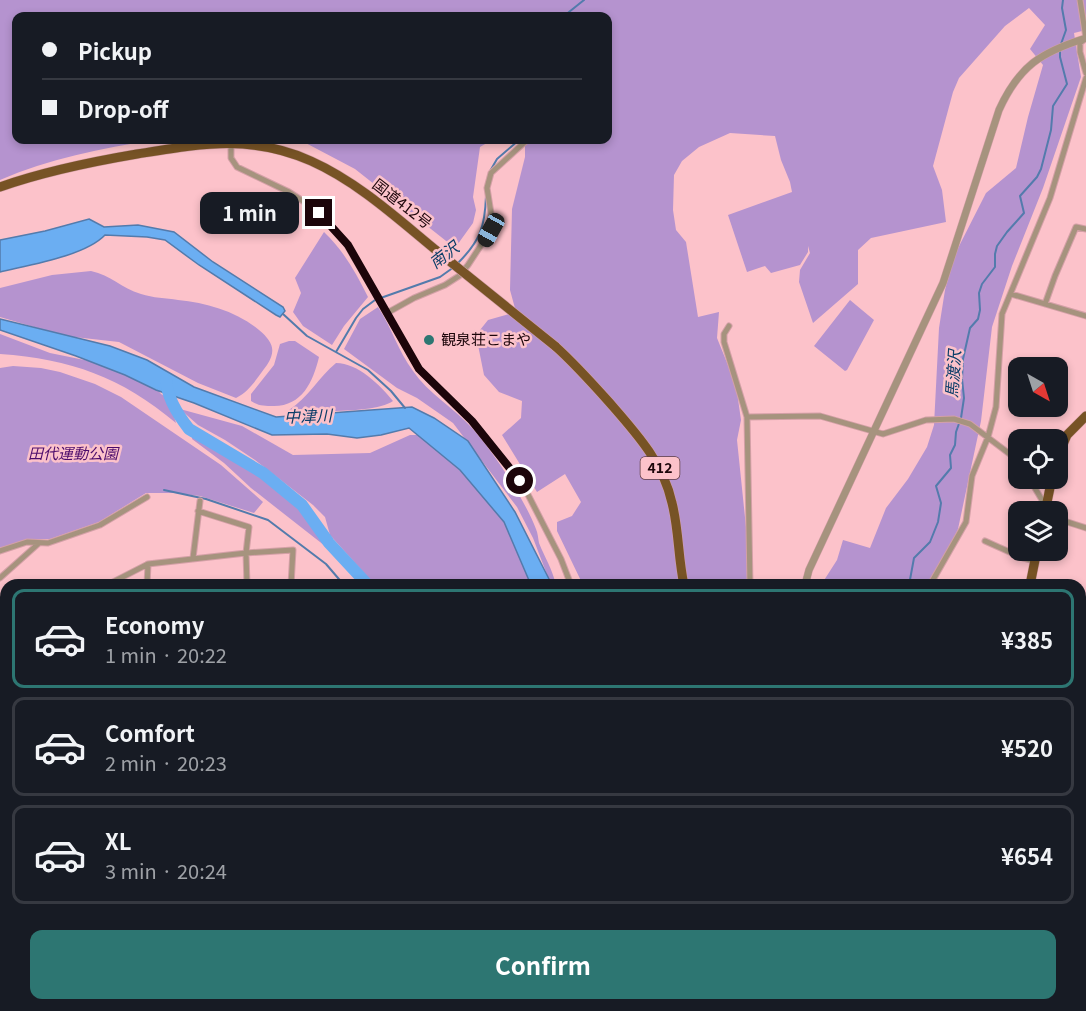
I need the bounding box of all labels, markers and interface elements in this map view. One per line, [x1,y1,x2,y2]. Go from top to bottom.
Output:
text: Pickup [78,34,152,66]
text: Drop-off [78,92,168,124]
street label: 国道412号 [369,173,437,233]
callout: 1 min [199,192,298,234]
text: 1 min [222,198,277,227]
route end [305,199,332,226]
car [474,210,508,250]
water label: 南沢 [423,234,465,274]
place label: 観泉荘こまや [441,328,531,349]
marker: 観泉荘こまや [422,333,436,347]
water label: 馬渡沢 [938,347,966,399]
north arrow [1008,357,1068,417]
map controls [1008,357,1068,561]
water label: 中津川 [284,402,334,428]
button: locate [1008,429,1068,489]
park label: 田代運動公園 [28,442,120,463]
road number: 412 [640,457,680,479]
route start [506,467,533,494]
button: layers [1008,501,1068,561]
text: Economy [105,608,204,640]
icon: car [33,612,87,666]
text: ¥385 [1001,623,1053,655]
text: 1 min · 20:22 [105,640,227,669]
text: Comfort [105,716,195,748]
icon: car [33,720,87,774]
text: ¥520 [1001,731,1053,763]
text: 2 min · 20:23 [105,748,227,777]
text: XL [105,824,132,856]
icon: car [33,828,87,882]
text: ¥654 [1001,839,1053,871]
text: 3 min · 20:24 [105,856,227,885]
button: Confirm [30,930,1056,999]

